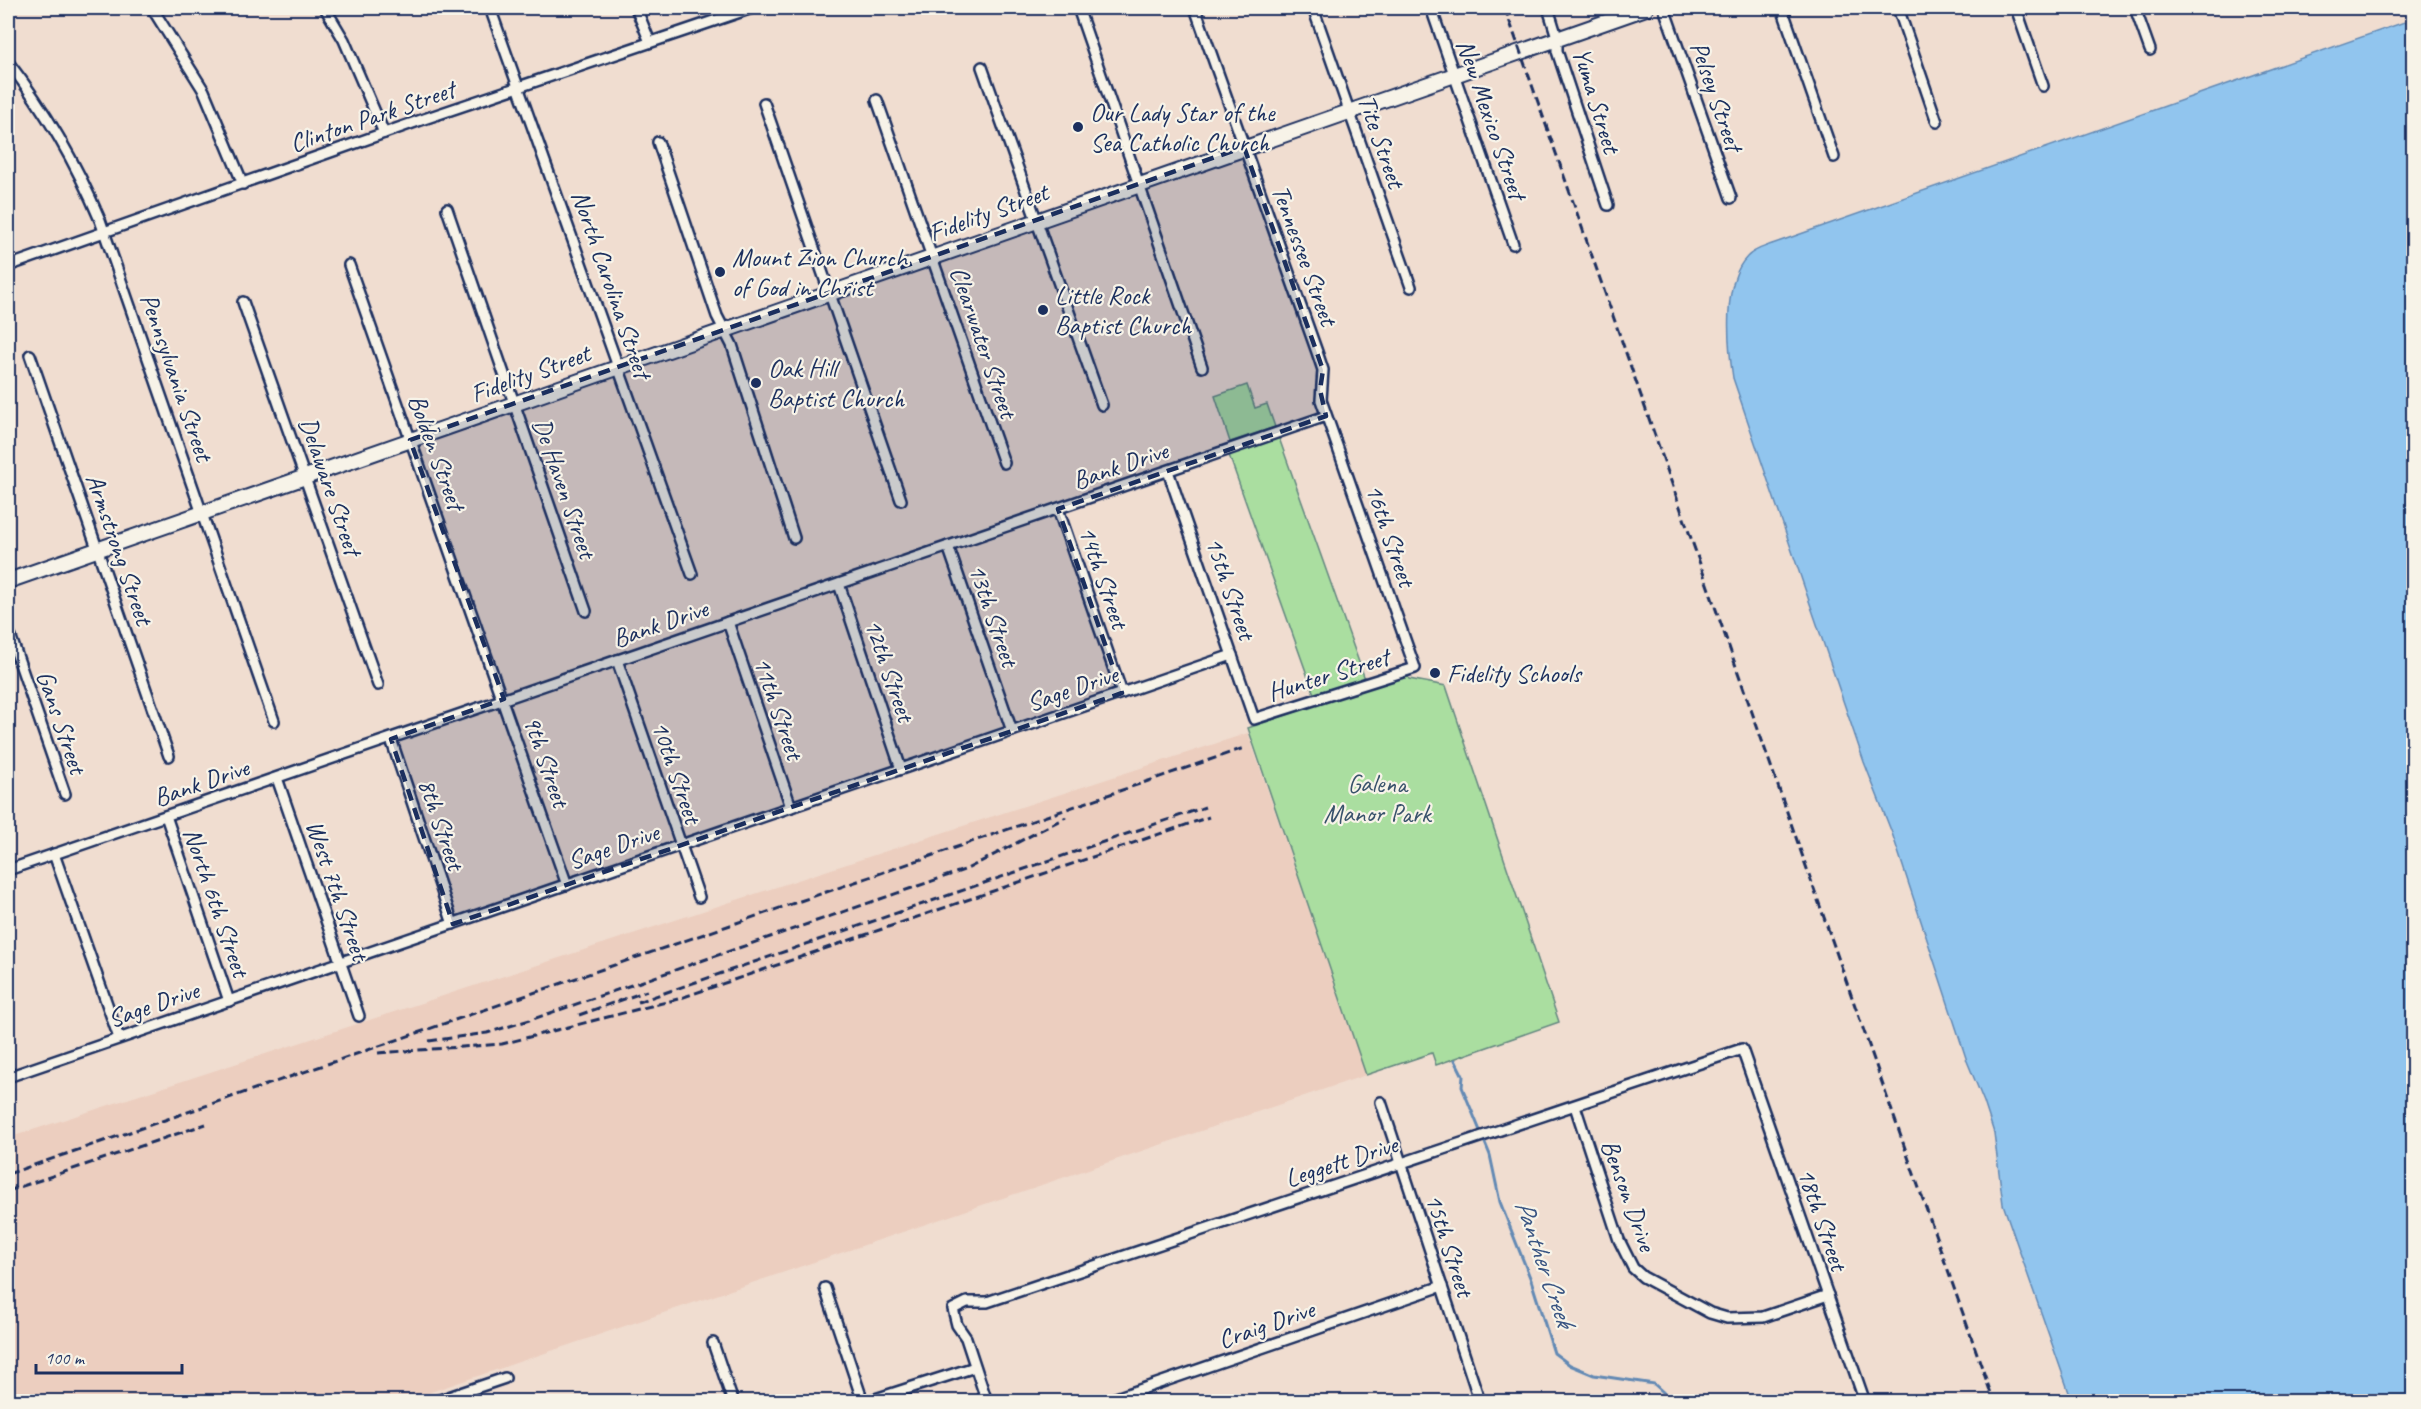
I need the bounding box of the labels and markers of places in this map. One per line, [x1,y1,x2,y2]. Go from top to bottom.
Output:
place label: Our Lady Star of the Sea Catholic Church [1090,96,1276,159]
marker: Our Lady Star of the Sea Catholic Church [1071,120,1085,134]
place label: Mount Zion Church of God in Christ [732,241,909,304]
marker: Mount Zion Church of God in Christ [713,265,727,279]
place label: Little Rock Baptist Church [1055,279,1192,342]
marker: Little Rock Baptist Church [1036,303,1050,317]
place label: Oak Hill Baptist Church [768,352,905,415]
marker: Oak Hill Baptist Church [749,376,763,390]
place label: Fidelity Schools [1447,657,1583,690]
marker: Fidelity Schools [1428,666,1442,680]

